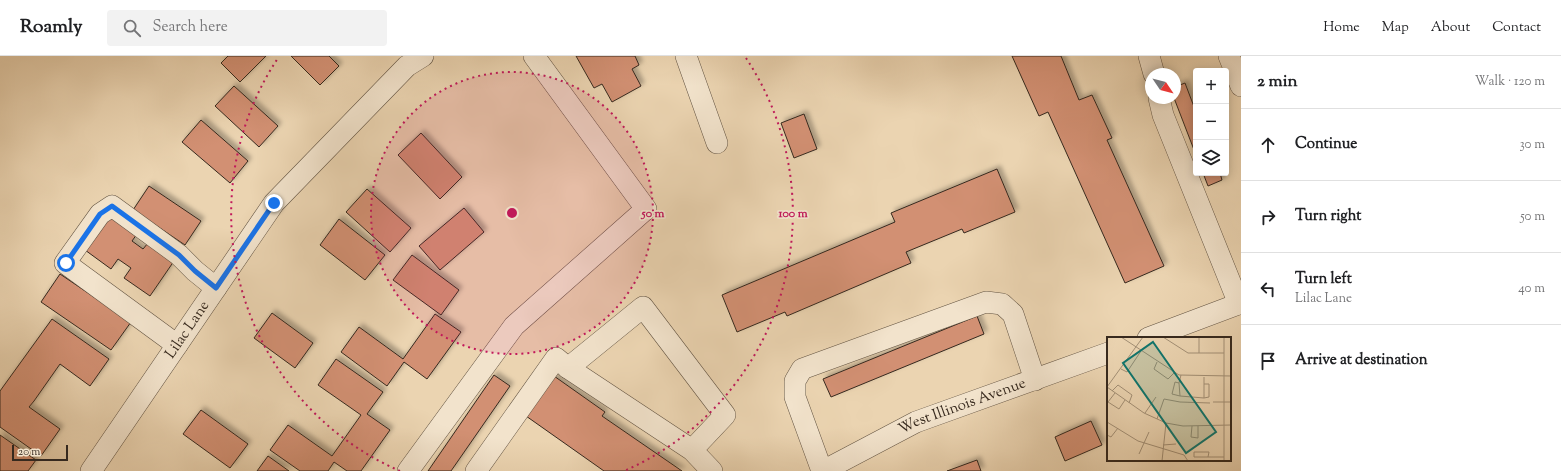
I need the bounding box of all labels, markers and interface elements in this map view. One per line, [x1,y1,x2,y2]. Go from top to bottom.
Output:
search box [107,10,387,46]
text: Roamly [20,14,83,41]
icon: search [121,17,143,39]
text: Search here [153,17,228,38]
text: Home [1323,18,1360,38]
text: Map [1382,18,1409,38]
text: About [1431,18,1470,38]
text: Contact [1492,18,1541,38]
north arrow [1145,68,1181,104]
map controls [1193,68,1229,176]
button: + [1193,68,1229,104]
text: 2 min [1257,70,1298,94]
text: Walk · 120 m [1475,73,1545,91]
button: − [1193,104,1229,140]
icon: ahead [1257,134,1279,156]
text: Continue [1295,134,1357,155]
text: 30 m [1519,136,1545,154]
button: layers [1193,140,1229,176]
route end [265,194,283,212]
text: 50 m [641,205,665,223]
text: 100 m [777,205,808,223]
centre of rings [505,206,519,220]
icon: right [1257,206,1279,228]
text: Turn right [1295,206,1361,227]
text: 50 m [1520,208,1545,226]
route start [57,254,75,272]
text: Turn left [1295,269,1352,290]
icon: left [1257,278,1279,300]
text: 40 m [1518,280,1545,298]
text: Lilac Lane [1295,290,1352,308]
street label: Lilac Lane [160,297,215,363]
inset map [1107,337,1231,461]
icon: arrive [1257,350,1279,372]
text: Arrive at destination [1295,350,1428,371]
street label: West Illinois Avenue [895,373,1029,440]
scale bar [12,443,68,462]
text: 20 m [18,444,40,460]

